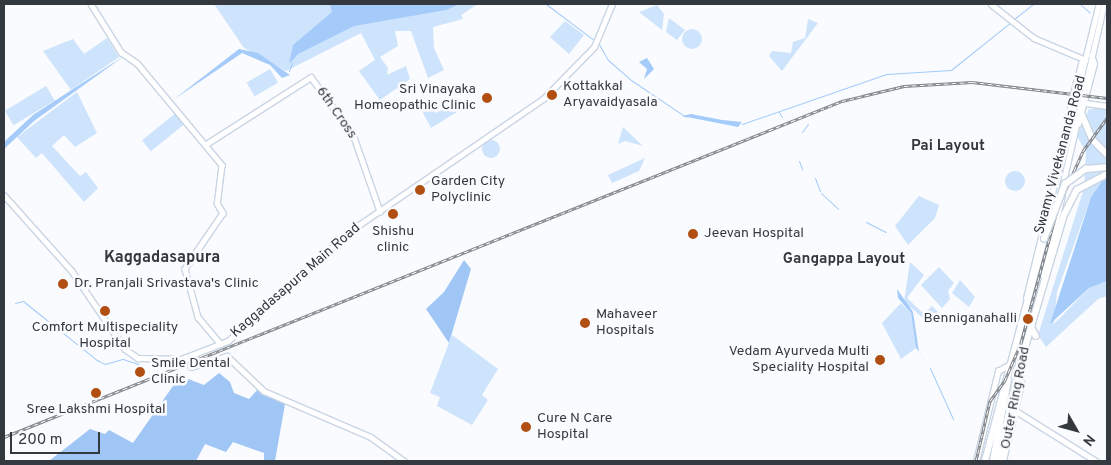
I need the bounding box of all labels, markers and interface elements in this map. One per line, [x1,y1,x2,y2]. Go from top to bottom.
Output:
street label: Swamy Vivekananda Road [1032,73,1090,237]
place label: Kottakkal Aryavaidyasala [563,79,658,111]
place label: Sri Vinayaka Homeopathic Clinic [354,82,476,114]
street label: 6th Cross [312,84,360,142]
marker: Kottakkal Aryavaidyasala [545,88,559,102]
marker: Sri Vinayaka Homeopathic Clinic [480,91,494,105]
district label: Pai Layout [911,138,985,156]
place label: Garden City Polyclinic [431,174,505,206]
marker: Garden City Polyclinic [413,183,427,197]
marker: Shishu clinic [386,207,400,221]
street label: Kaggadasapura Main Road [228,220,364,342]
place label: Shishu clinic [372,224,414,256]
place label: Jeevan Hospital [704,226,804,242]
marker: Jeevan Hospital [686,227,700,241]
district label: Kaggadasapura [104,248,220,268]
district label: Gangappa Layout [783,251,905,269]
place label: Dr. Pranjali Srivastava's Clinic [74,276,259,292]
marker: Dr. Pranjali Srivastava's Clinic [56,277,70,291]
marker: Comfort Multispeciality Hospital [98,304,112,318]
place label: Mahaveer Hospitals [596,307,657,340]
place label: Benniganahalli [923,311,1017,327]
marker: Benniganahalli [1021,312,1035,326]
marker: Mahaveer Hospitals [578,316,592,330]
place label: Comfort Multispeciality Hospital [32,320,178,352]
place label: Vedam Ayurveda Multi Speciality Hospital [728,344,869,377]
street label: Outer Ring Road [998,345,1034,451]
marker: Vedam Ayurveda Multi Speciality Hospital [873,353,887,367]
place label: Smile Dental Clinic [151,356,230,388]
marker: Smile Dental Clinic [133,365,147,379]
marker: Sree Lakshmi Hospital [89,386,103,400]
place label: Sree Lakshmi Hospital [26,402,166,418]
north arrow [1051,405,1101,455]
place label: Cure N Care Hospital [537,411,612,444]
marker: Cure N Care Hospital [519,420,533,434]
scale bar [12,422,102,454]
text: N [1078,430,1098,449]
text: 200 m [18,431,63,450]

